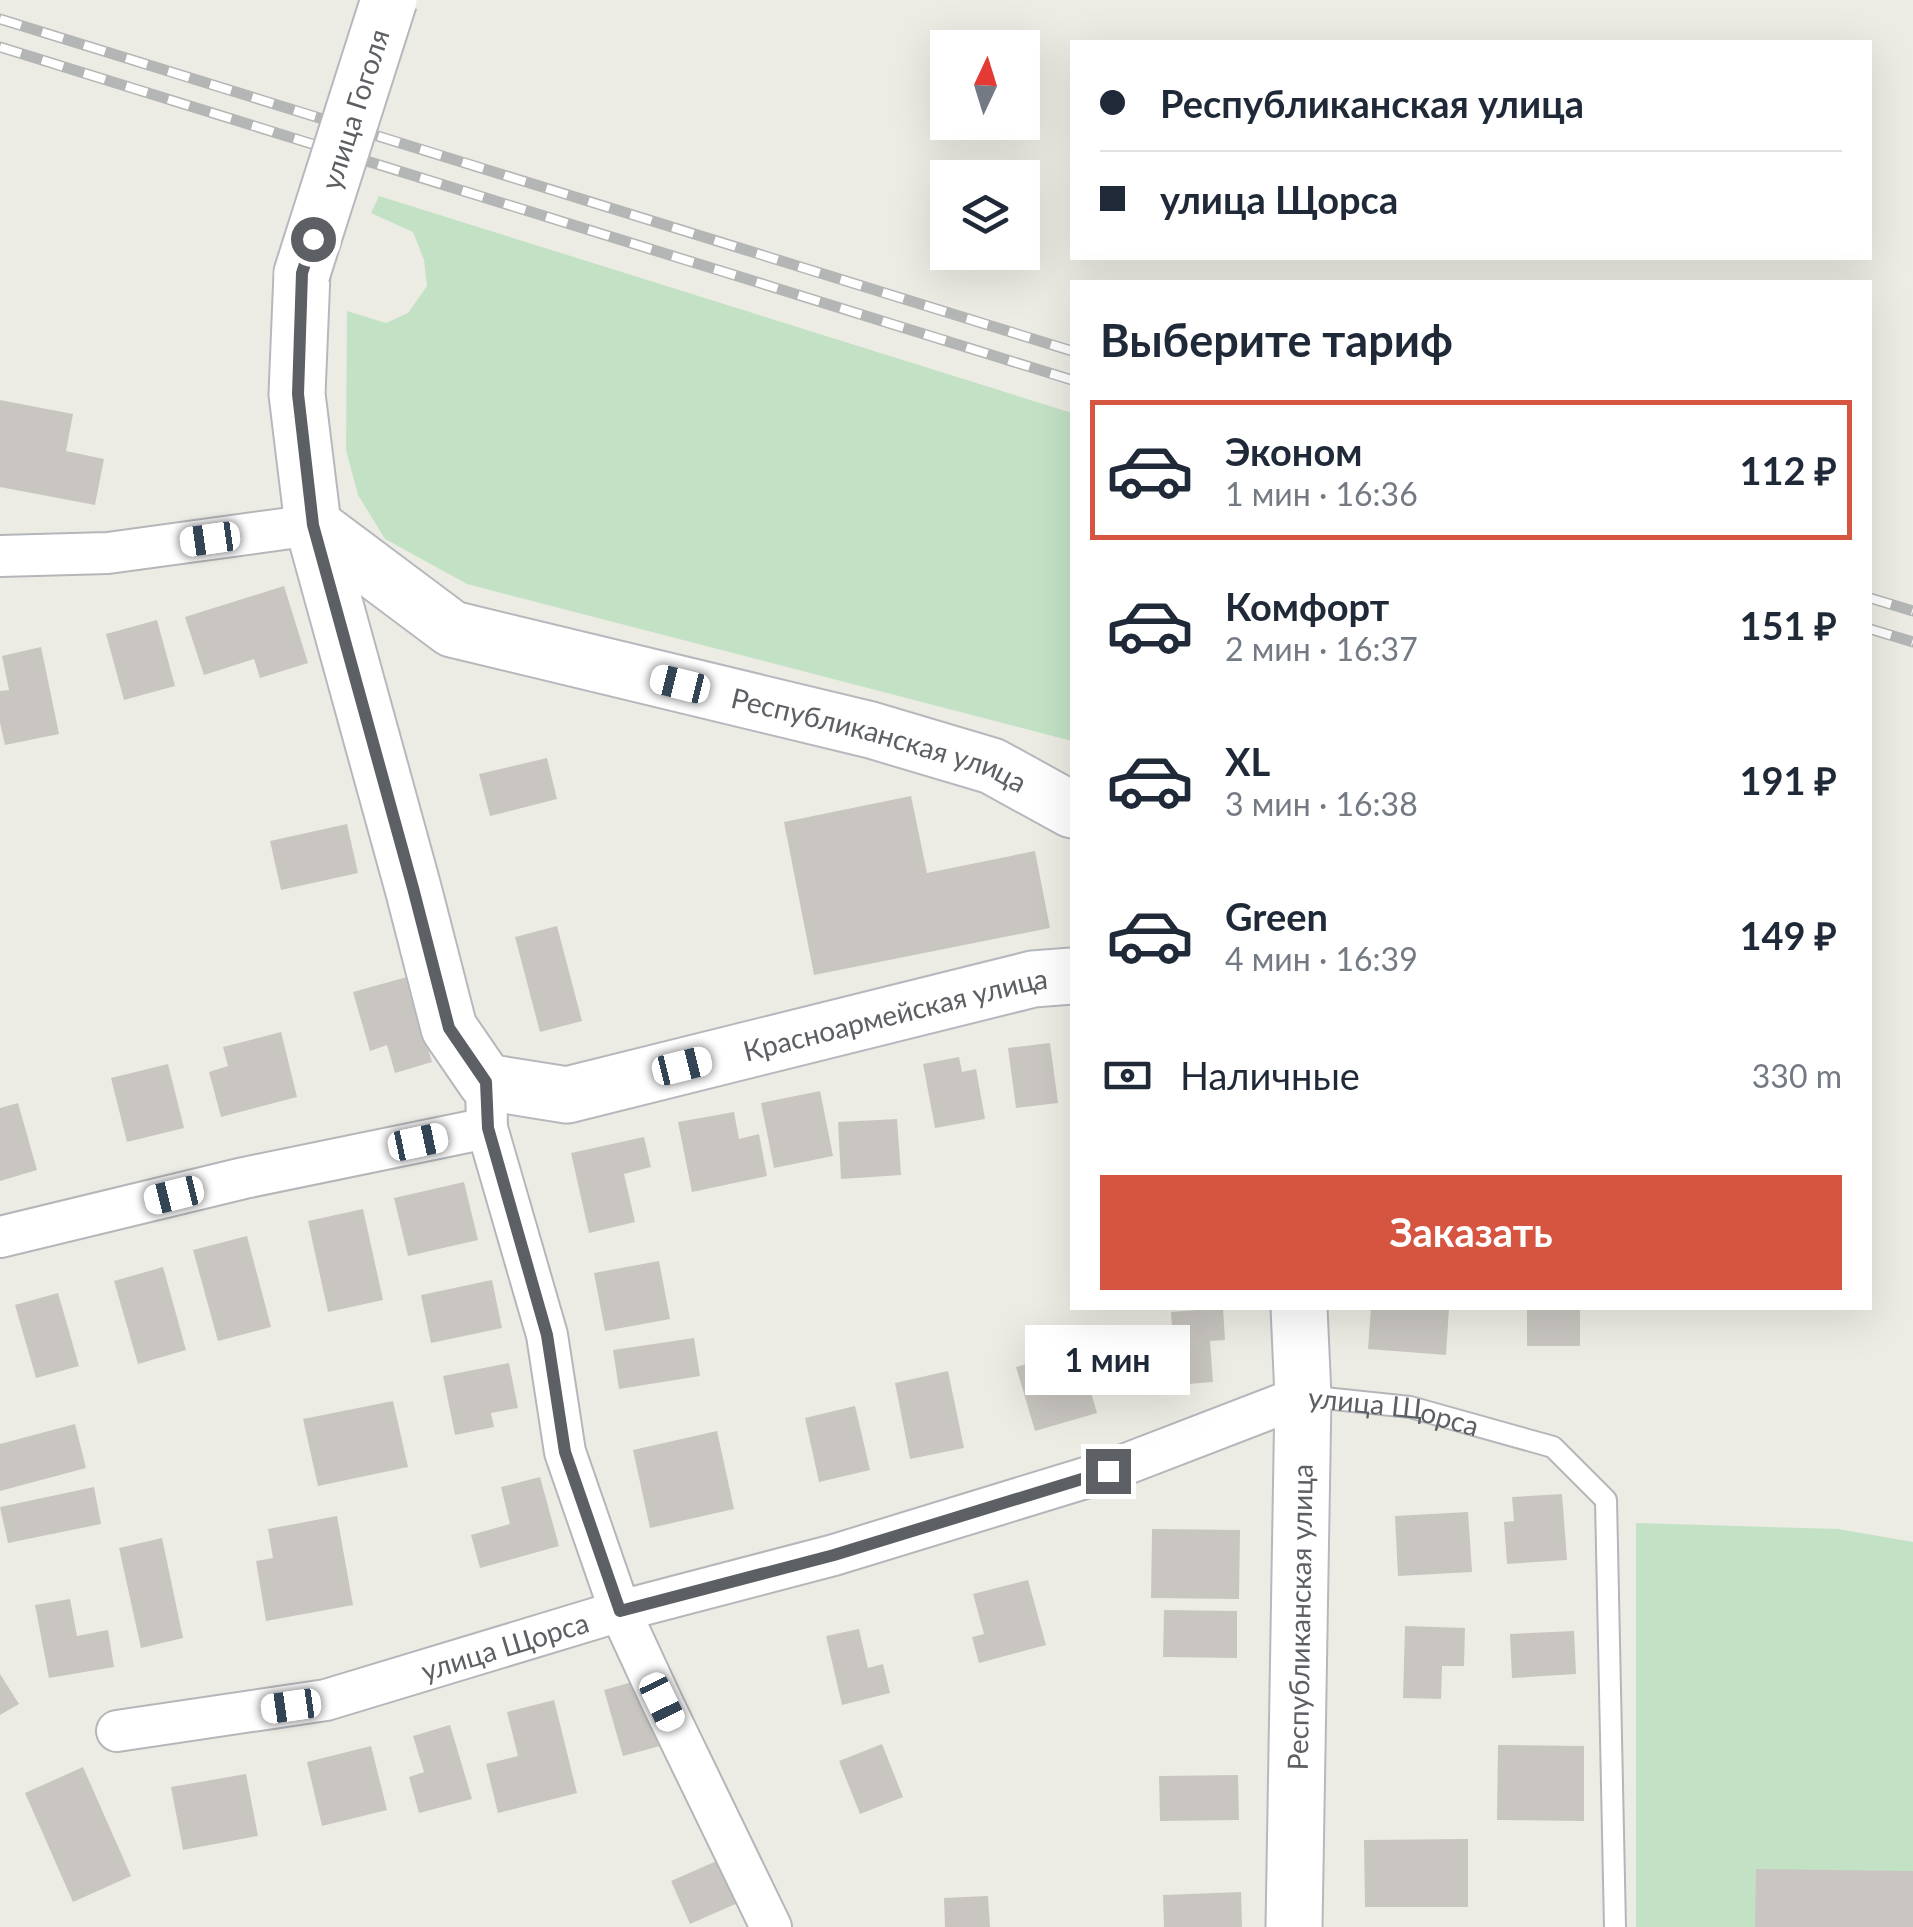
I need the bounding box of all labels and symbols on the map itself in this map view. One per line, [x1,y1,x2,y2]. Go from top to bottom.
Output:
street label: улица Гоголя [313,25,396,194]
north arrow [930,30,1040,140]
route start [291,217,336,262]
car [178,520,242,558]
car [647,662,713,706]
street label: Республиканская улица [728,680,1033,799]
street label: Красноармейская улица [739,961,1049,1068]
car [649,1044,715,1088]
car [386,1121,450,1163]
car [141,1173,207,1217]
callout: 1 мин [1026,1326,1190,1396]
street label: улица Щорса [1307,1379,1483,1442]
route end [1086,1449,1131,1494]
street label: Республиканская улица [1280,1464,1319,1771]
street label: улица Щорса [417,1605,592,1687]
car [635,1668,689,1736]
car [259,1687,323,1725]

